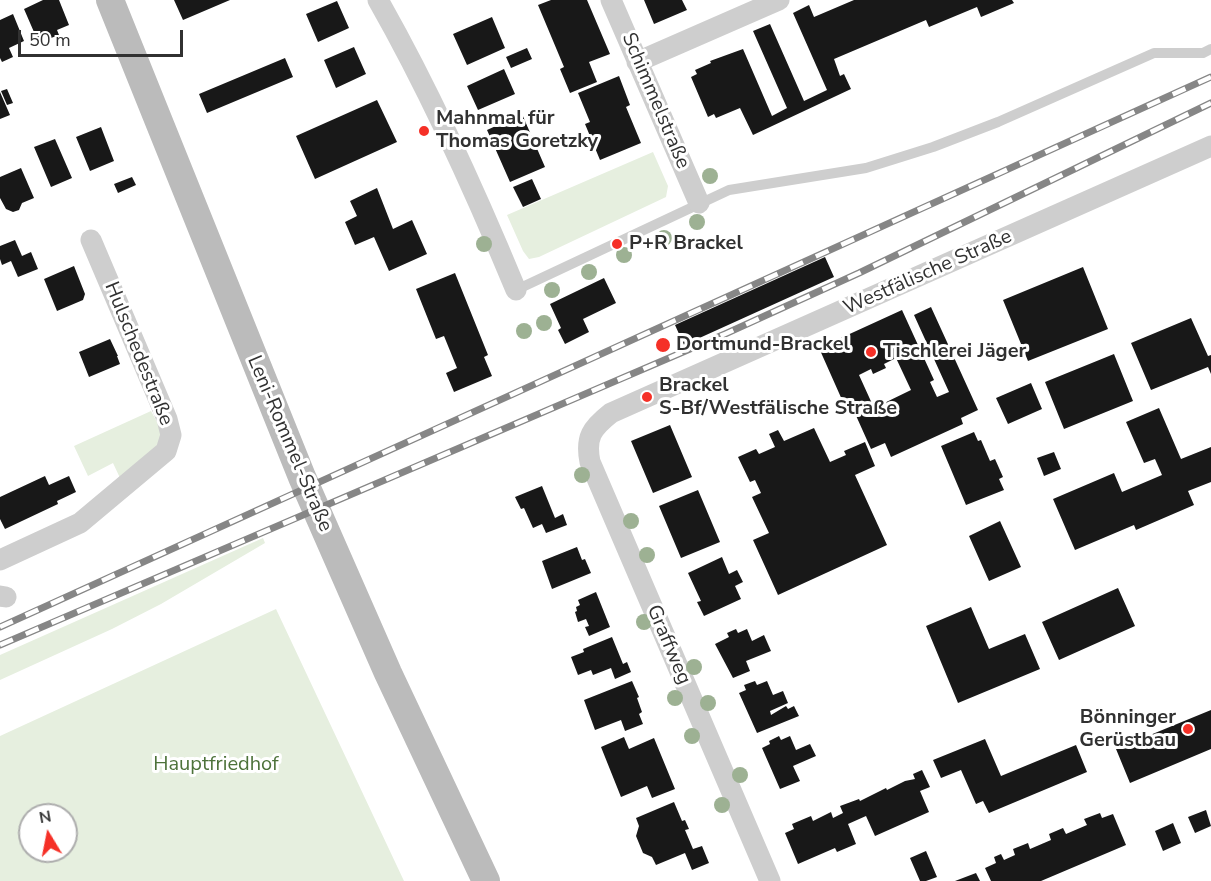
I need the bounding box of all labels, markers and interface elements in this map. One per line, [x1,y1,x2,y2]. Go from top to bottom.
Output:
scale bar [21,18,186,56]
text: 50 m [29,28,71,52]
street label: Schimmelstraße [616,29,694,173]
place label: Mahnmal für Thomas Goretzky [436,107,598,154]
marker: Mahnmal für Thomas Goretzky [417,124,431,138]
street label: Westfälische Straße [840,225,1016,321]
place label: P+R Brackel [629,232,743,256]
marker: P+R Brackel [610,237,624,251]
street label: Hulschedestraße [98,279,178,429]
place label: Dortmund-Brackel [676,333,850,357]
marker: Dortmund-Brackel [654,336,672,354]
place label: Tischlerei Jäger [883,340,1026,364]
marker: Tischlerei Jäger [864,345,878,359]
street label: Leni-Rommel-Straße [241,352,337,536]
place label: Brackel S-Bf/Westfälische Straße [659,374,897,421]
marker: Brackel S-Bf/Westfälische Straße [640,390,654,404]
street label: Graffweg [641,602,695,688]
place label: Bönninger Gerüstbau [1079,706,1176,753]
marker: Bönninger Gerüstbau [1181,722,1195,736]
park label: Hauptfriedhof [153,753,279,777]
north arrow [18,803,78,863]
text: N [37,805,53,829]

